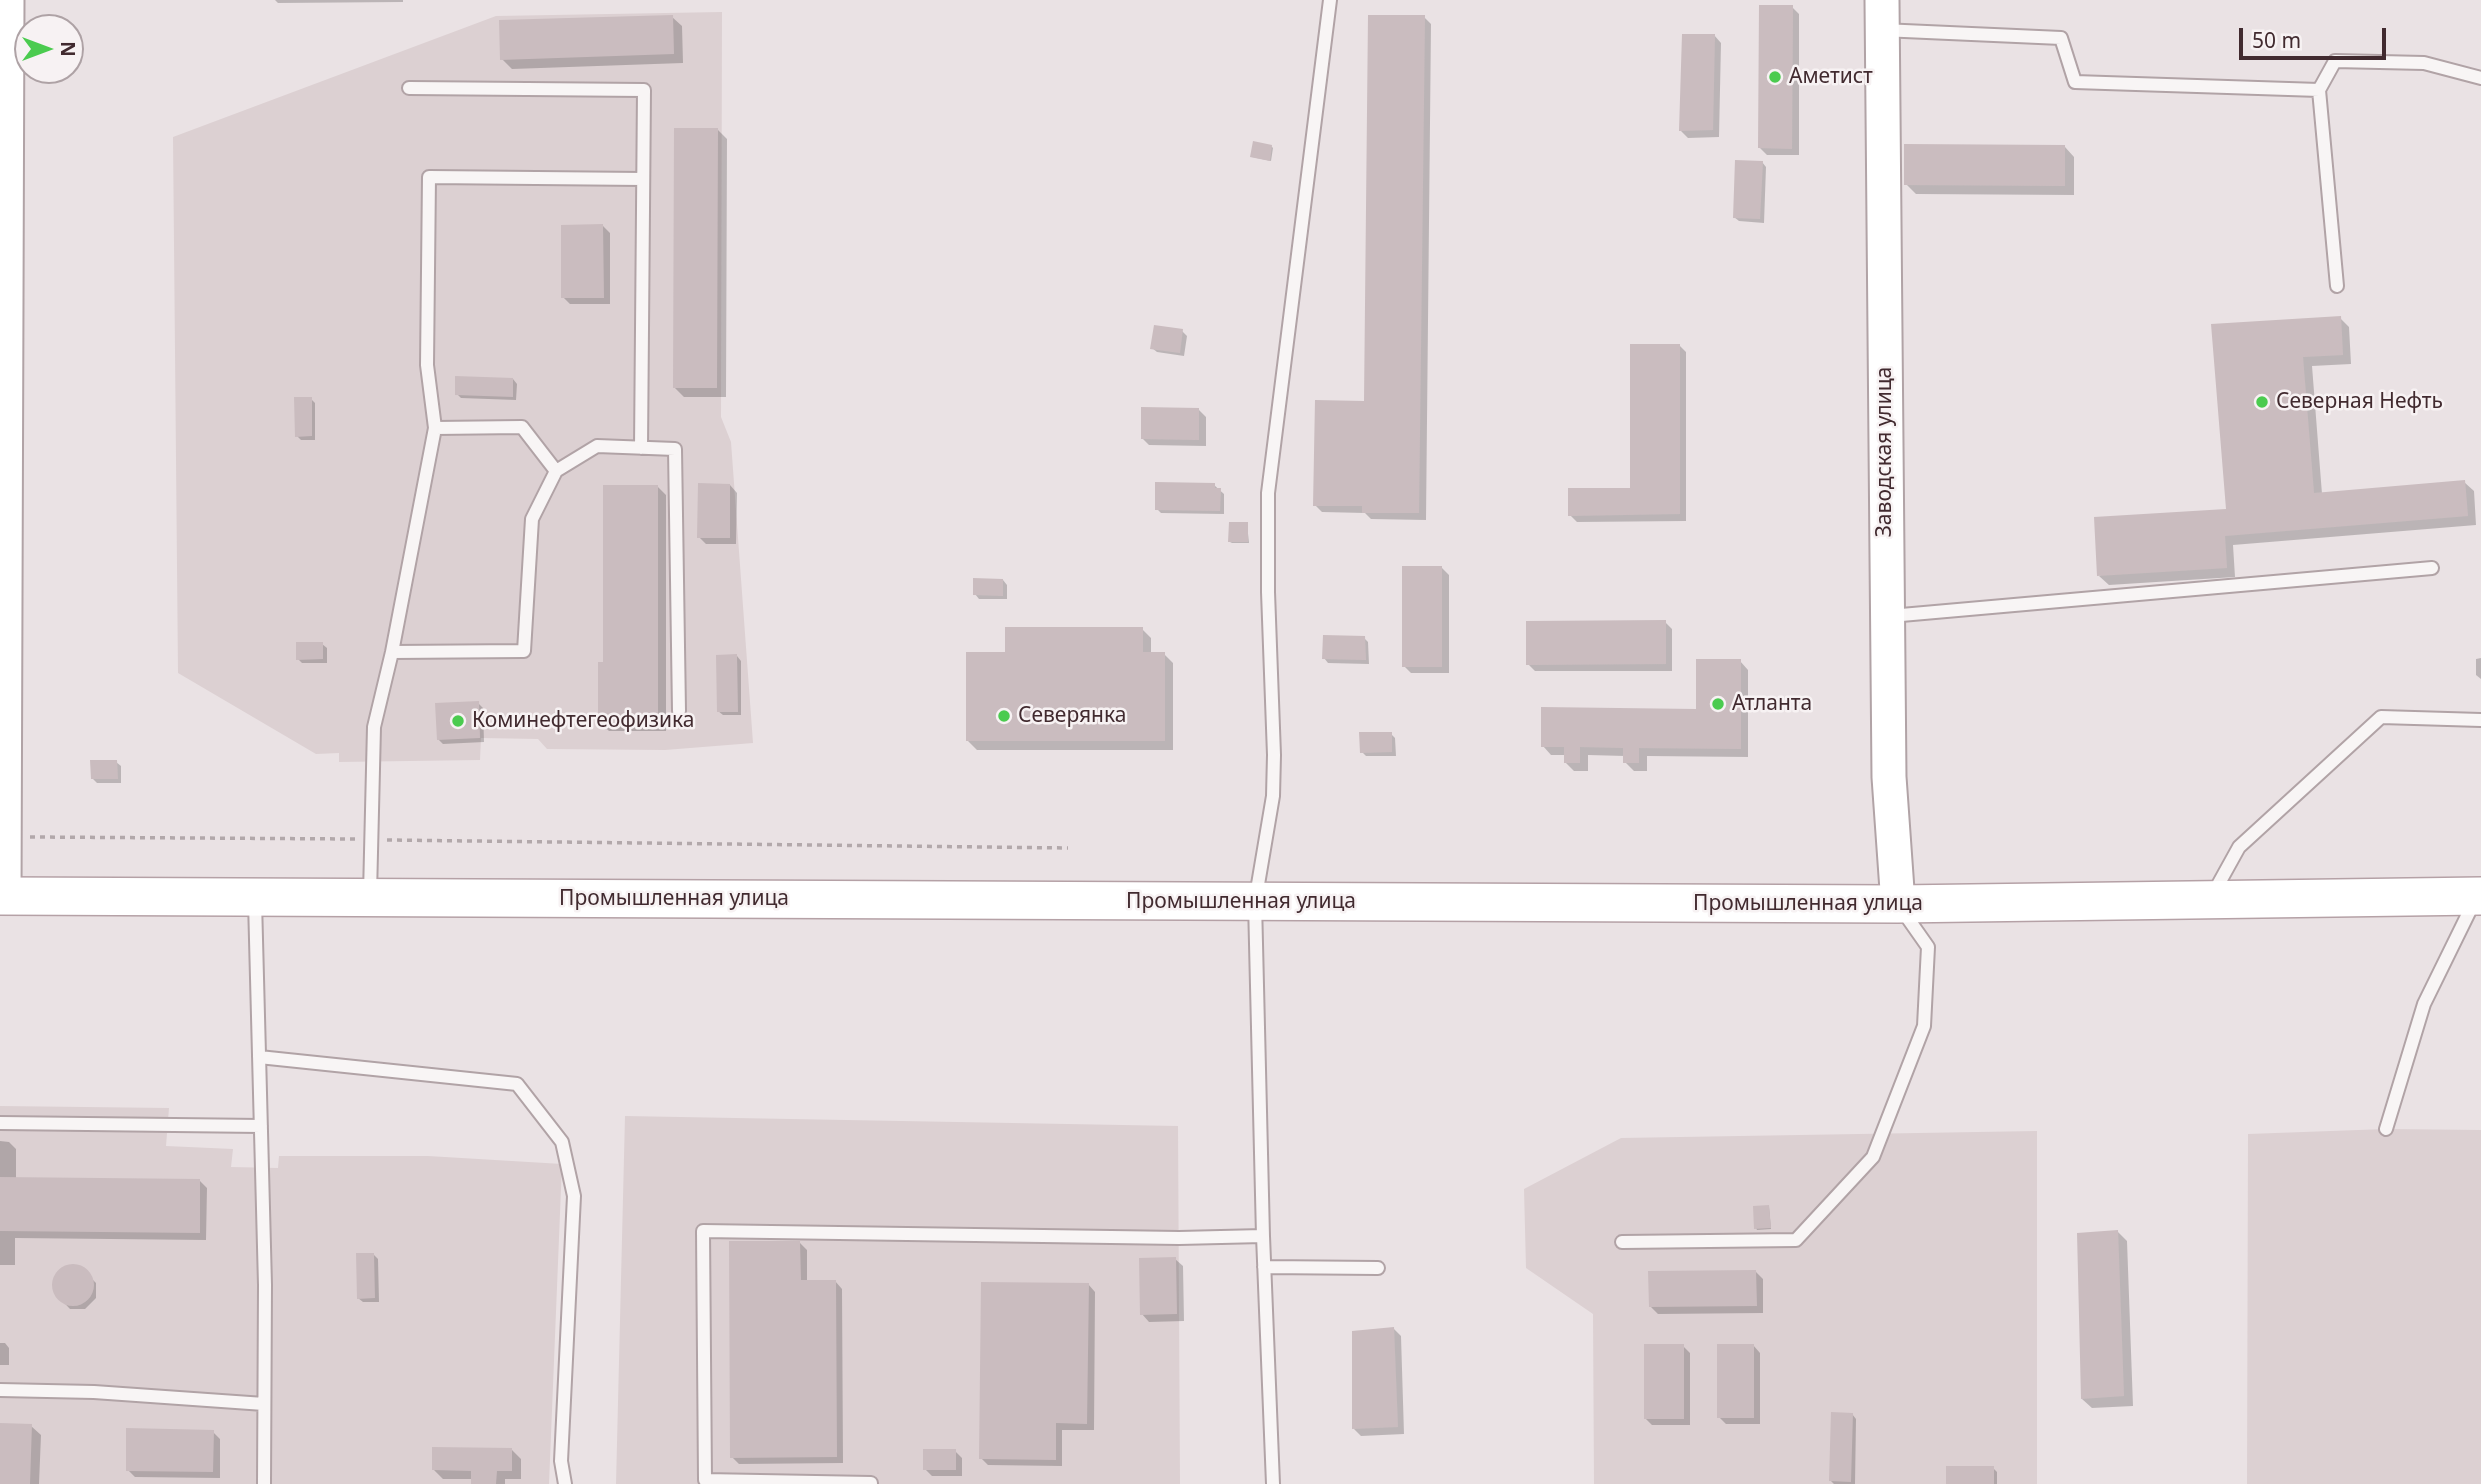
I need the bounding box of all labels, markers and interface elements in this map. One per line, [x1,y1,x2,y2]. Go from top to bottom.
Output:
north arrow [14,14,84,84]
scale bar [2243,14,2390,58]
text: 50 m [2252,26,2301,54]
text: N [55,41,81,57]
place label: Аметист [1789,64,1873,90]
marker: Аметист [1767,69,1783,85]
street label: Заводская улица [1872,367,1898,537]
place label: Северная Нефть [2276,389,2443,415]
marker: Северная Нефть [2254,394,2270,410]
place label: Атланта [1732,691,1812,717]
marker: Атланта [1710,696,1726,712]
place label: Северянка [1018,703,1126,729]
place label: Коминефтегеофизика [472,708,694,734]
marker: Северянка [996,708,1012,724]
marker: Коминефтегеофизика [450,713,466,729]
street label: Промышленная улица [559,886,789,912]
street label: Промышленная улица [1126,889,1356,915]
street label: Промышленная улица [1693,891,1923,917]

